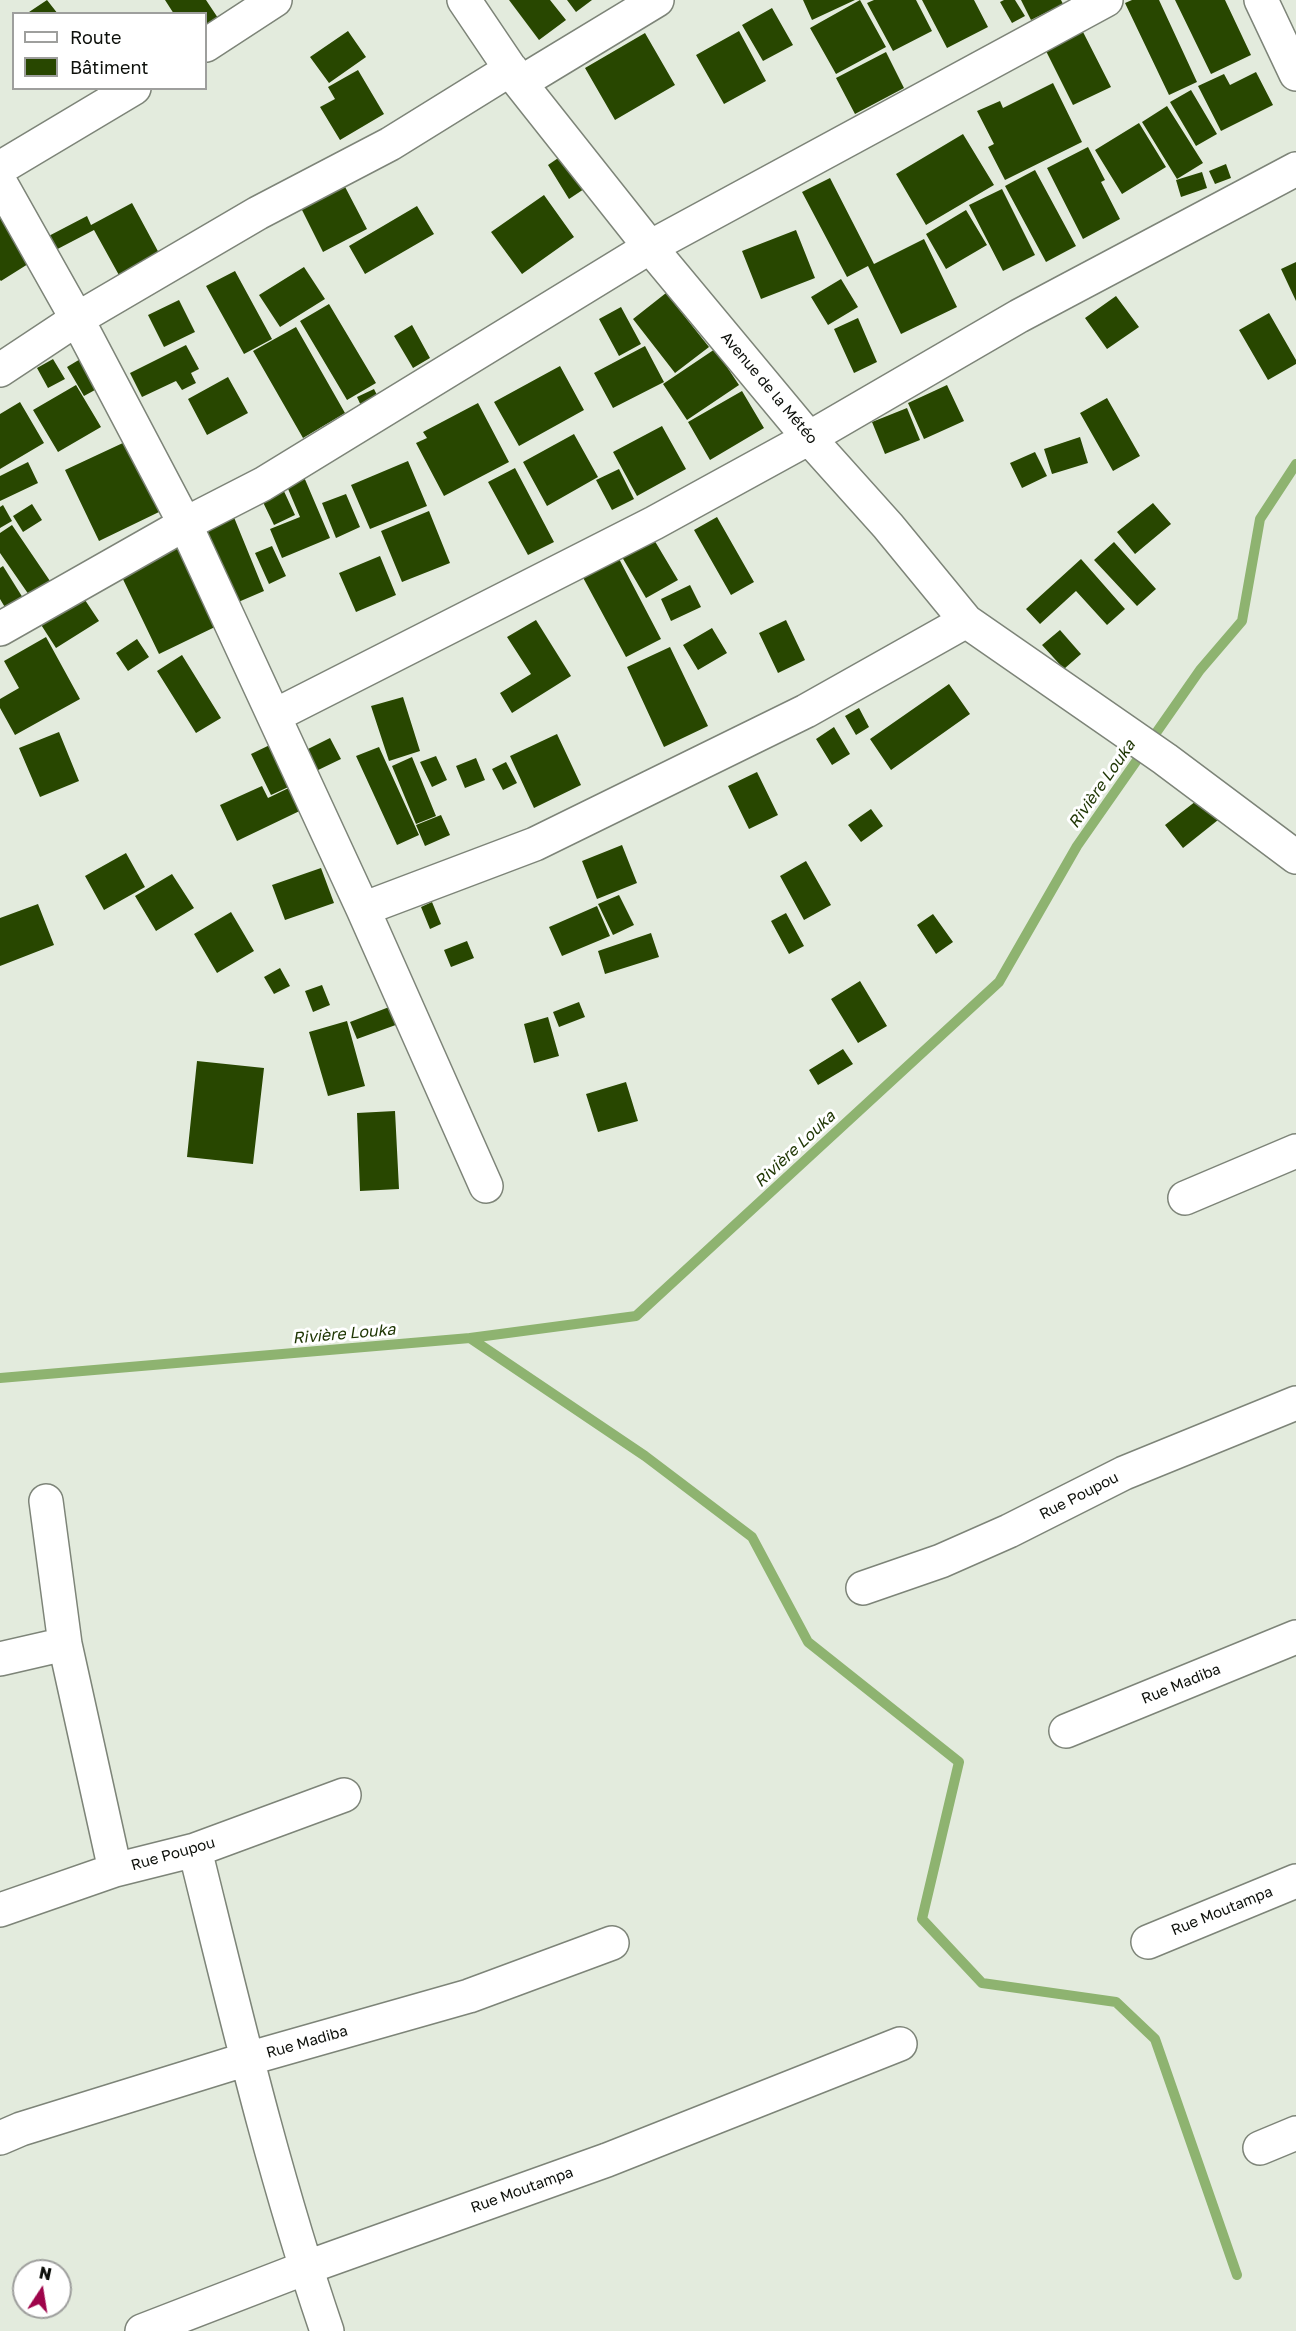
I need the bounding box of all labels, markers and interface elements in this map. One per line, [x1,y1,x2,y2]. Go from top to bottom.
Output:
legend [12,12,207,90]
text: Route [70,26,121,48]
text: Bâtiment [70,56,149,78]
street label: Avenue de la Météo [717,328,821,448]
water label: Rivière Louka [1065,736,1139,832]
water label: Rivière Louka [751,1107,839,1191]
water label: Rivière Louka [292,1320,396,1348]
street label: Rue Poupou [1036,1468,1122,1524]
street label: Rue Madiba [1139,1660,1223,1708]
street label: Rue Poupou [129,1833,217,1875]
street label: Rue Moutampa [1169,1882,1275,1940]
street label: Rue Madiba [264,2022,350,2062]
street label: Rue Moutampa [468,2163,576,2217]
north arrow [12,2259,72,2319]
text: N [37,2262,53,2284]

